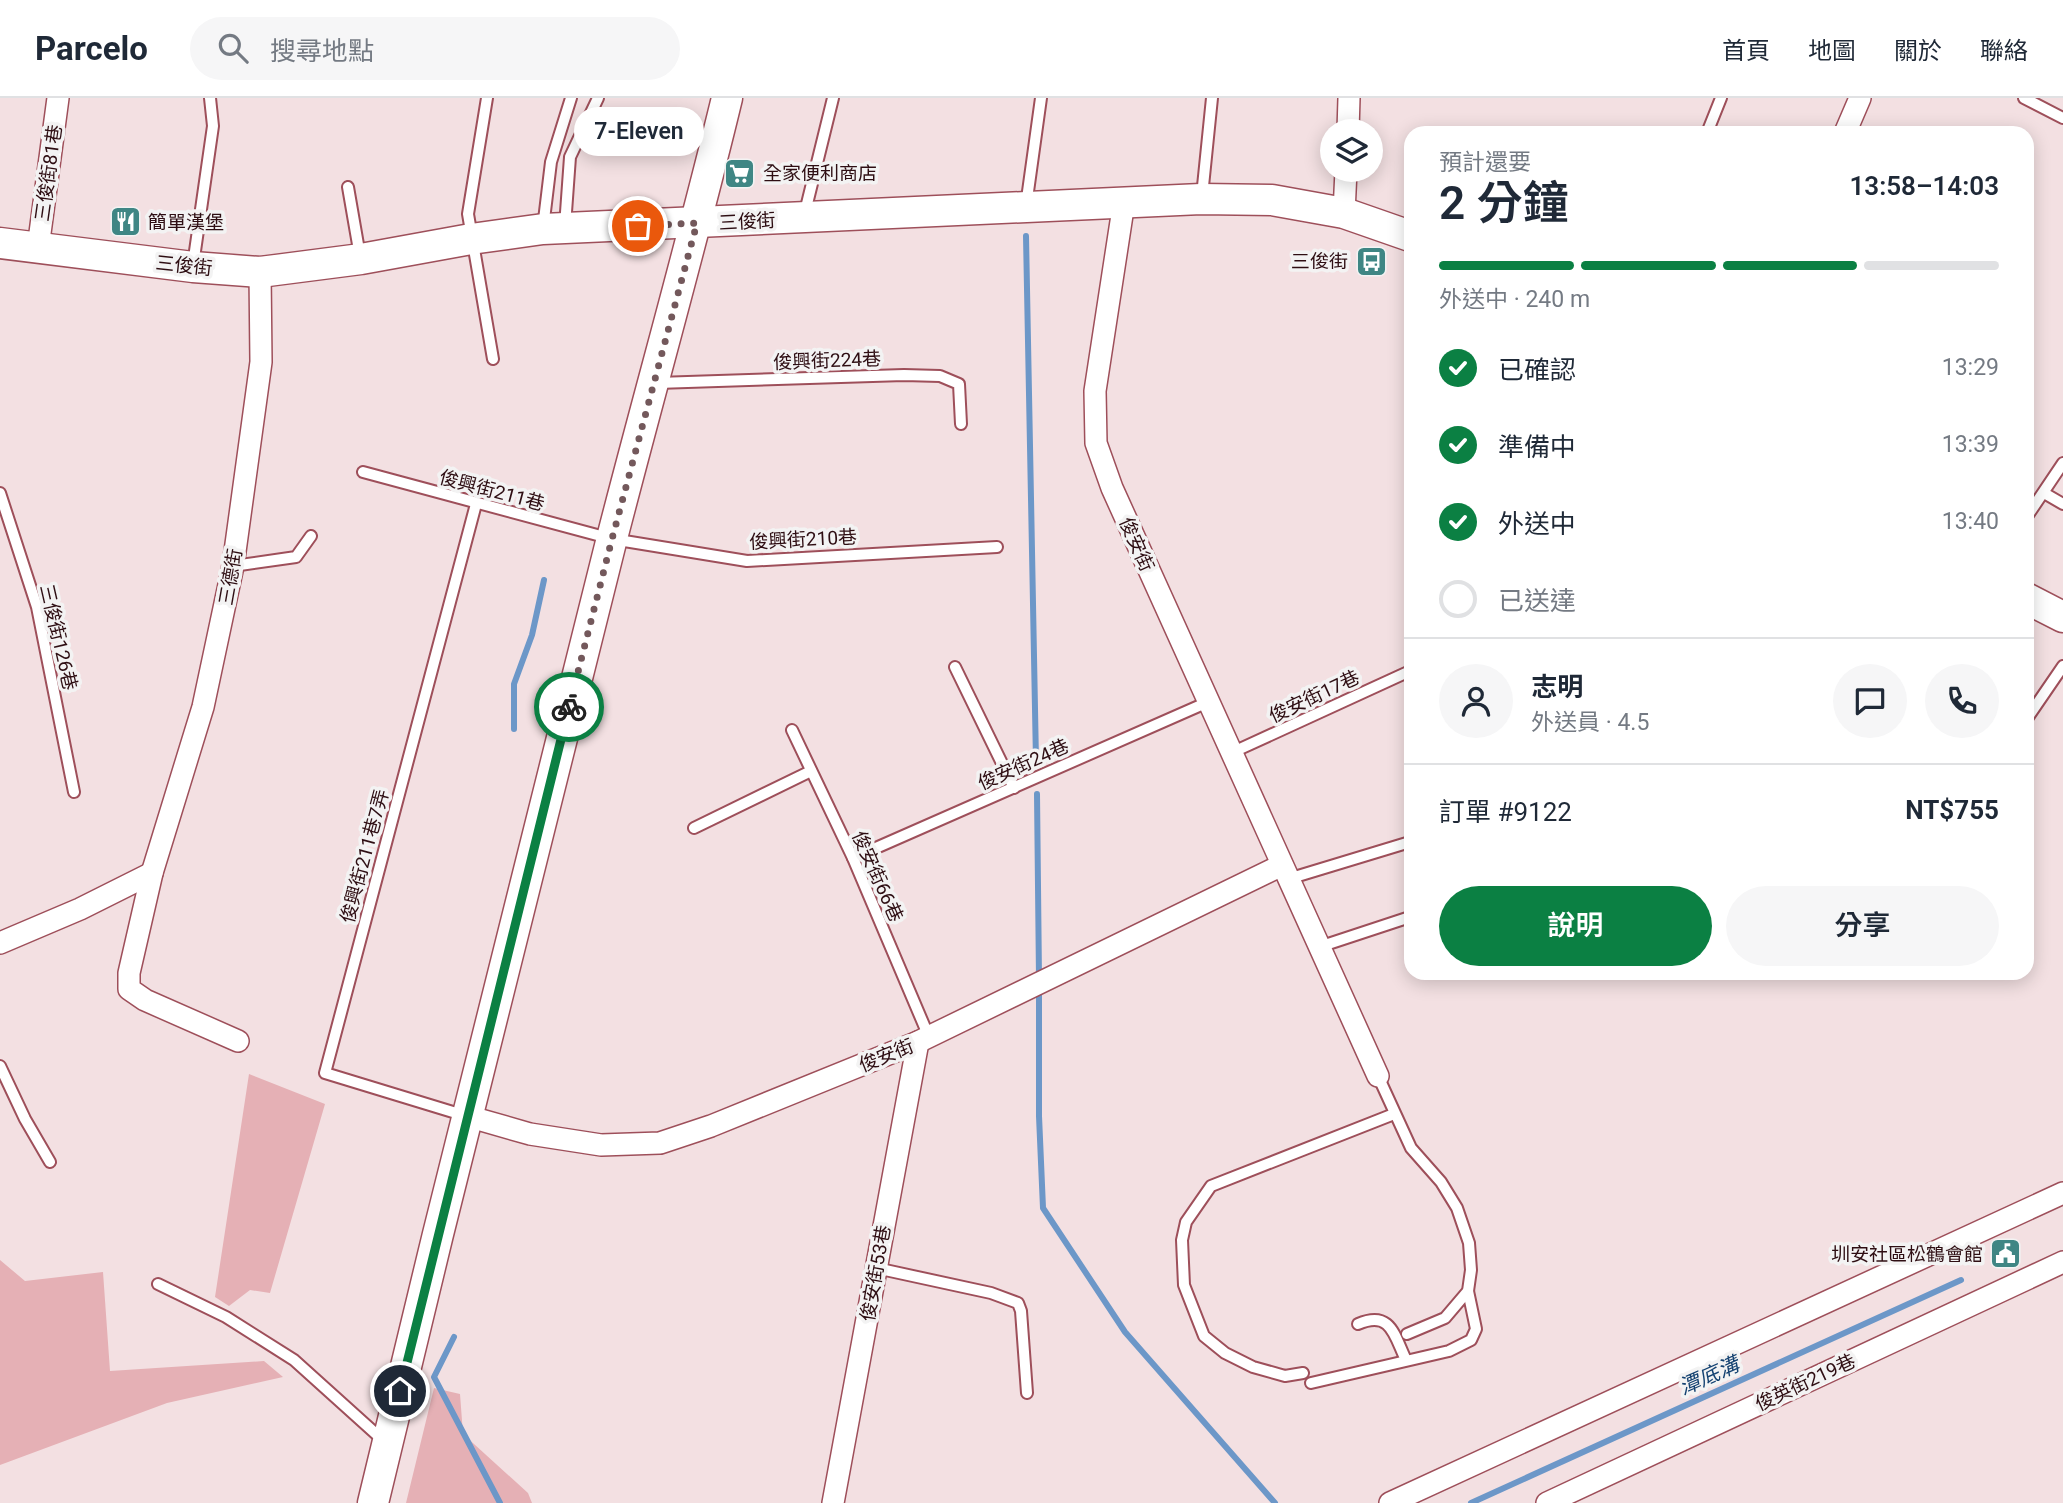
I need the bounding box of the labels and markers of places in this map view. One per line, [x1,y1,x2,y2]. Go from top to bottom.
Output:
callout: 7-Eleven [573,107,703,156]
supermarket icon: 全家便利商店 [723,156,757,190]
place label: 全家便利商店 [763,162,877,185]
pin [608,196,668,256]
restaurant icon: 簡單漢堡 [108,205,142,239]
place label: 簡單漢堡 [148,211,224,234]
bus stop icon: 三俊街 [1354,244,1388,278]
place label: 三俊街 [1291,250,1348,273]
public building icon: 圳安社區松鶴會館 [1989,1237,2023,1271]
place label: 圳安社區松鶴會館 [1831,1243,1983,1266]
pin [370,1361,430,1421]

